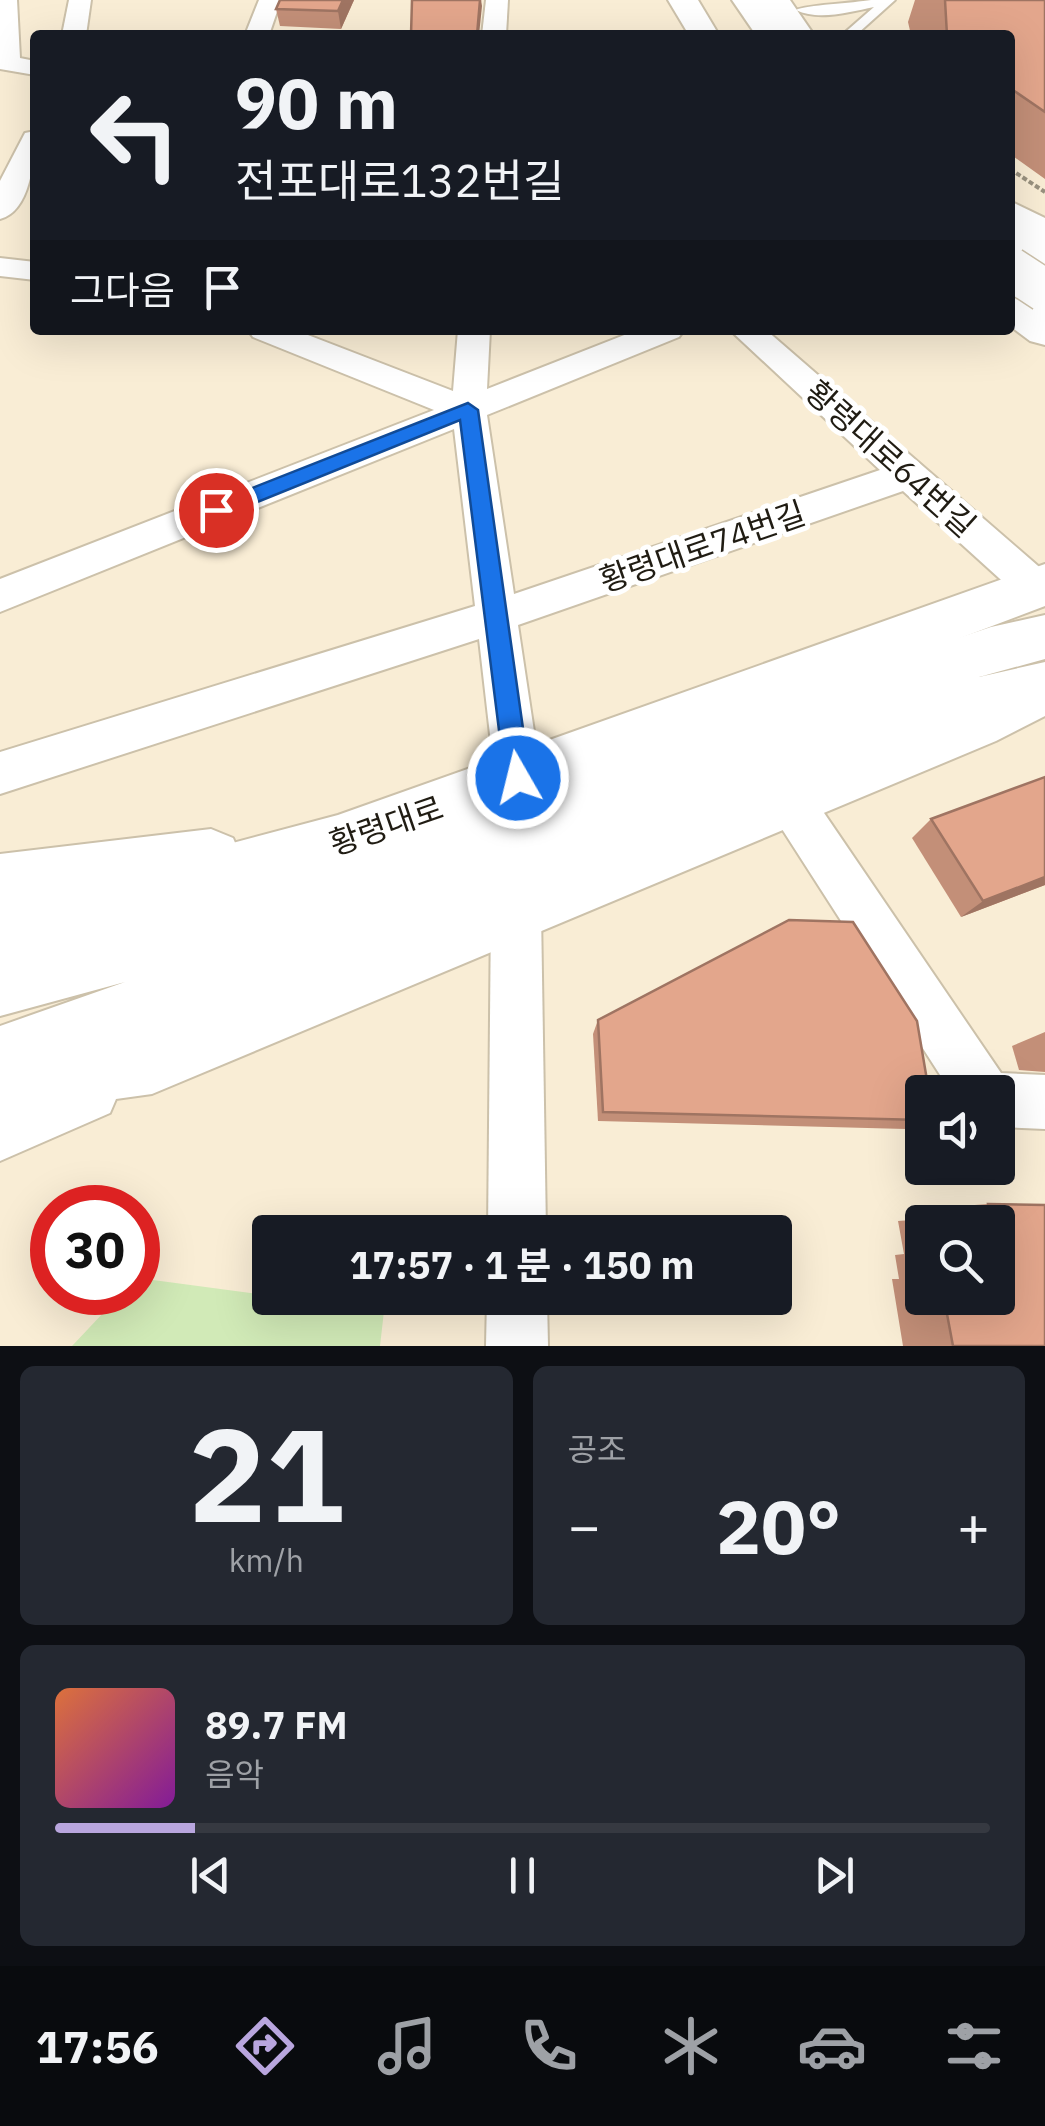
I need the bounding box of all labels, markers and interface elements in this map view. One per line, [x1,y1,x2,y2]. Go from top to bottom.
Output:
text: 90 m [235,57,398,148]
icon: left [70,70,200,200]
text: 전포대로132번길 [235,151,564,209]
icon: arrive [195,260,250,315]
text: 그다음 [70,265,175,314]
street label: 황령대로64번길 [797,370,985,546]
pin [174,468,259,553]
icon: arrive [189,483,244,538]
street label: 황령대로74번길 [593,491,811,601]
position arrow [466,726,570,830]
street label: 황령대로 [323,786,449,864]
map controls [905,1075,1015,1315]
button: sound [905,1075,1015,1185]
speed limit sign: 30 [30,1185,160,1315]
button: search [905,1205,1015,1315]
text: 17:57 · 1 분 · 150 m [350,1240,694,1289]
text: 21 [188,1389,344,1558]
text: 공조 [568,1428,626,1470]
text: 20° [716,1477,841,1575]
text: − [568,1490,601,1561]
text: + [957,1490,990,1561]
text: km/h [229,1539,304,1581]
text: 89.7 FM [205,1700,348,1749]
text: 음악 [205,1753,264,1795]
icon: previous [183,1848,238,1903]
icon: pause [495,1848,550,1903]
icon: next [807,1848,862,1903]
icon: directions [230,2011,300,2081]
icon: music [372,2011,442,2081]
icon: phone [514,2011,584,2081]
icon: climate [656,2011,726,2081]
icon: car [797,2011,867,2081]
icon: filters [939,2011,1009,2081]
text: 17:56 [36,2017,159,2075]

